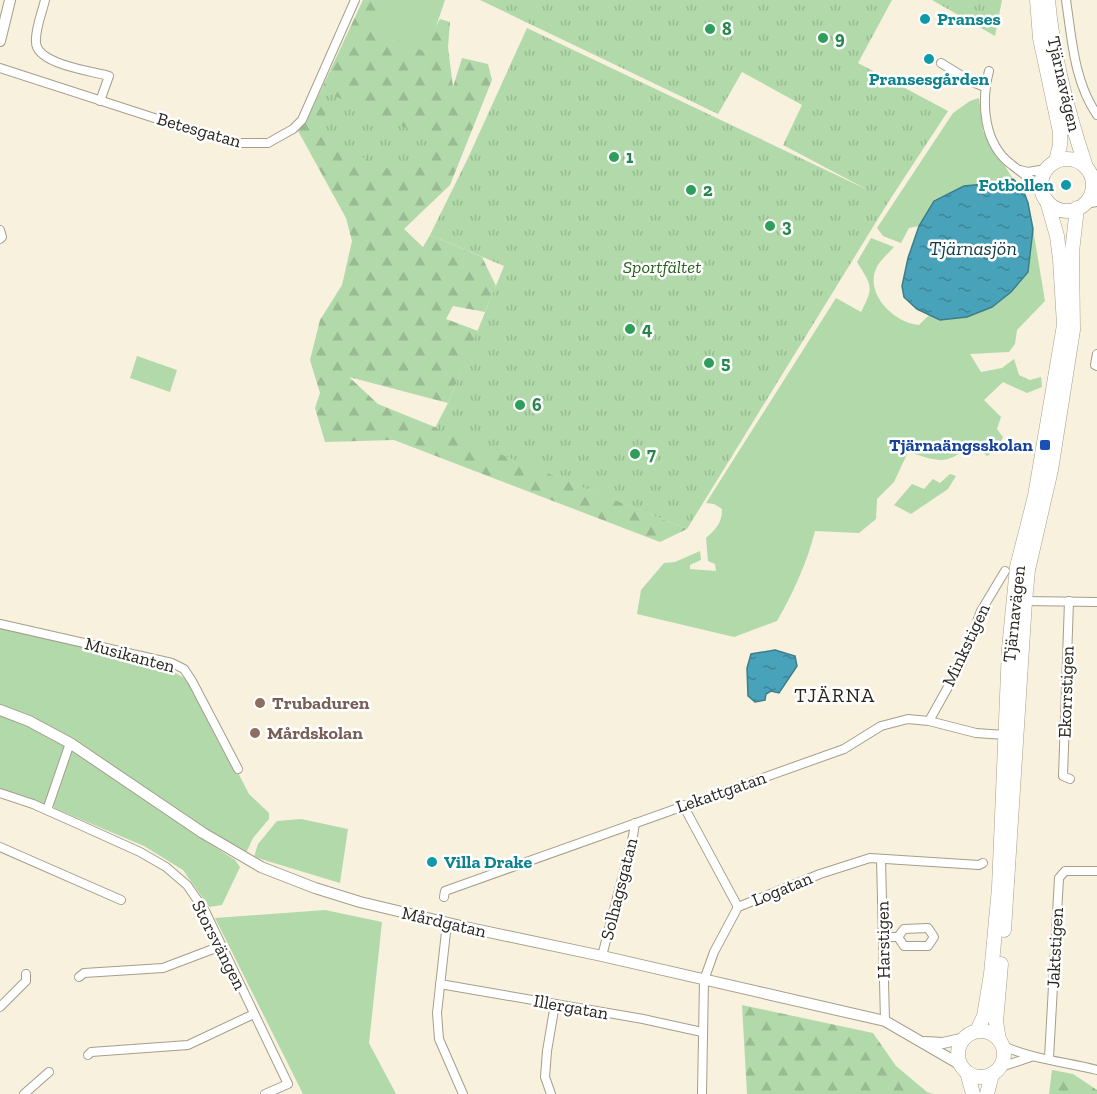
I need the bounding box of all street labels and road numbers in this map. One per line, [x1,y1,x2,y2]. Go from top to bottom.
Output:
street label: Tjärnavägen [1042,34,1086,134]
street label: Betesgatan [154,107,244,153]
street label: Tjärnavägen [998,564,1030,663]
street label: Minkstigen [937,599,995,690]
street label: Musikanten [83,632,178,678]
street label: Ekorrstigen [1053,645,1079,738]
street label: Lekattgatan [673,766,770,818]
street label: Solhagsgatan [596,835,642,942]
street label: Logatan [749,867,816,911]
street label: Storsvängen [187,896,251,994]
street label: Harstigen [871,900,895,979]
street label: Mårdgatan [400,902,489,943]
street label: Jaktstigen [1042,906,1068,989]
street label: Illergatan [532,990,611,1025]

